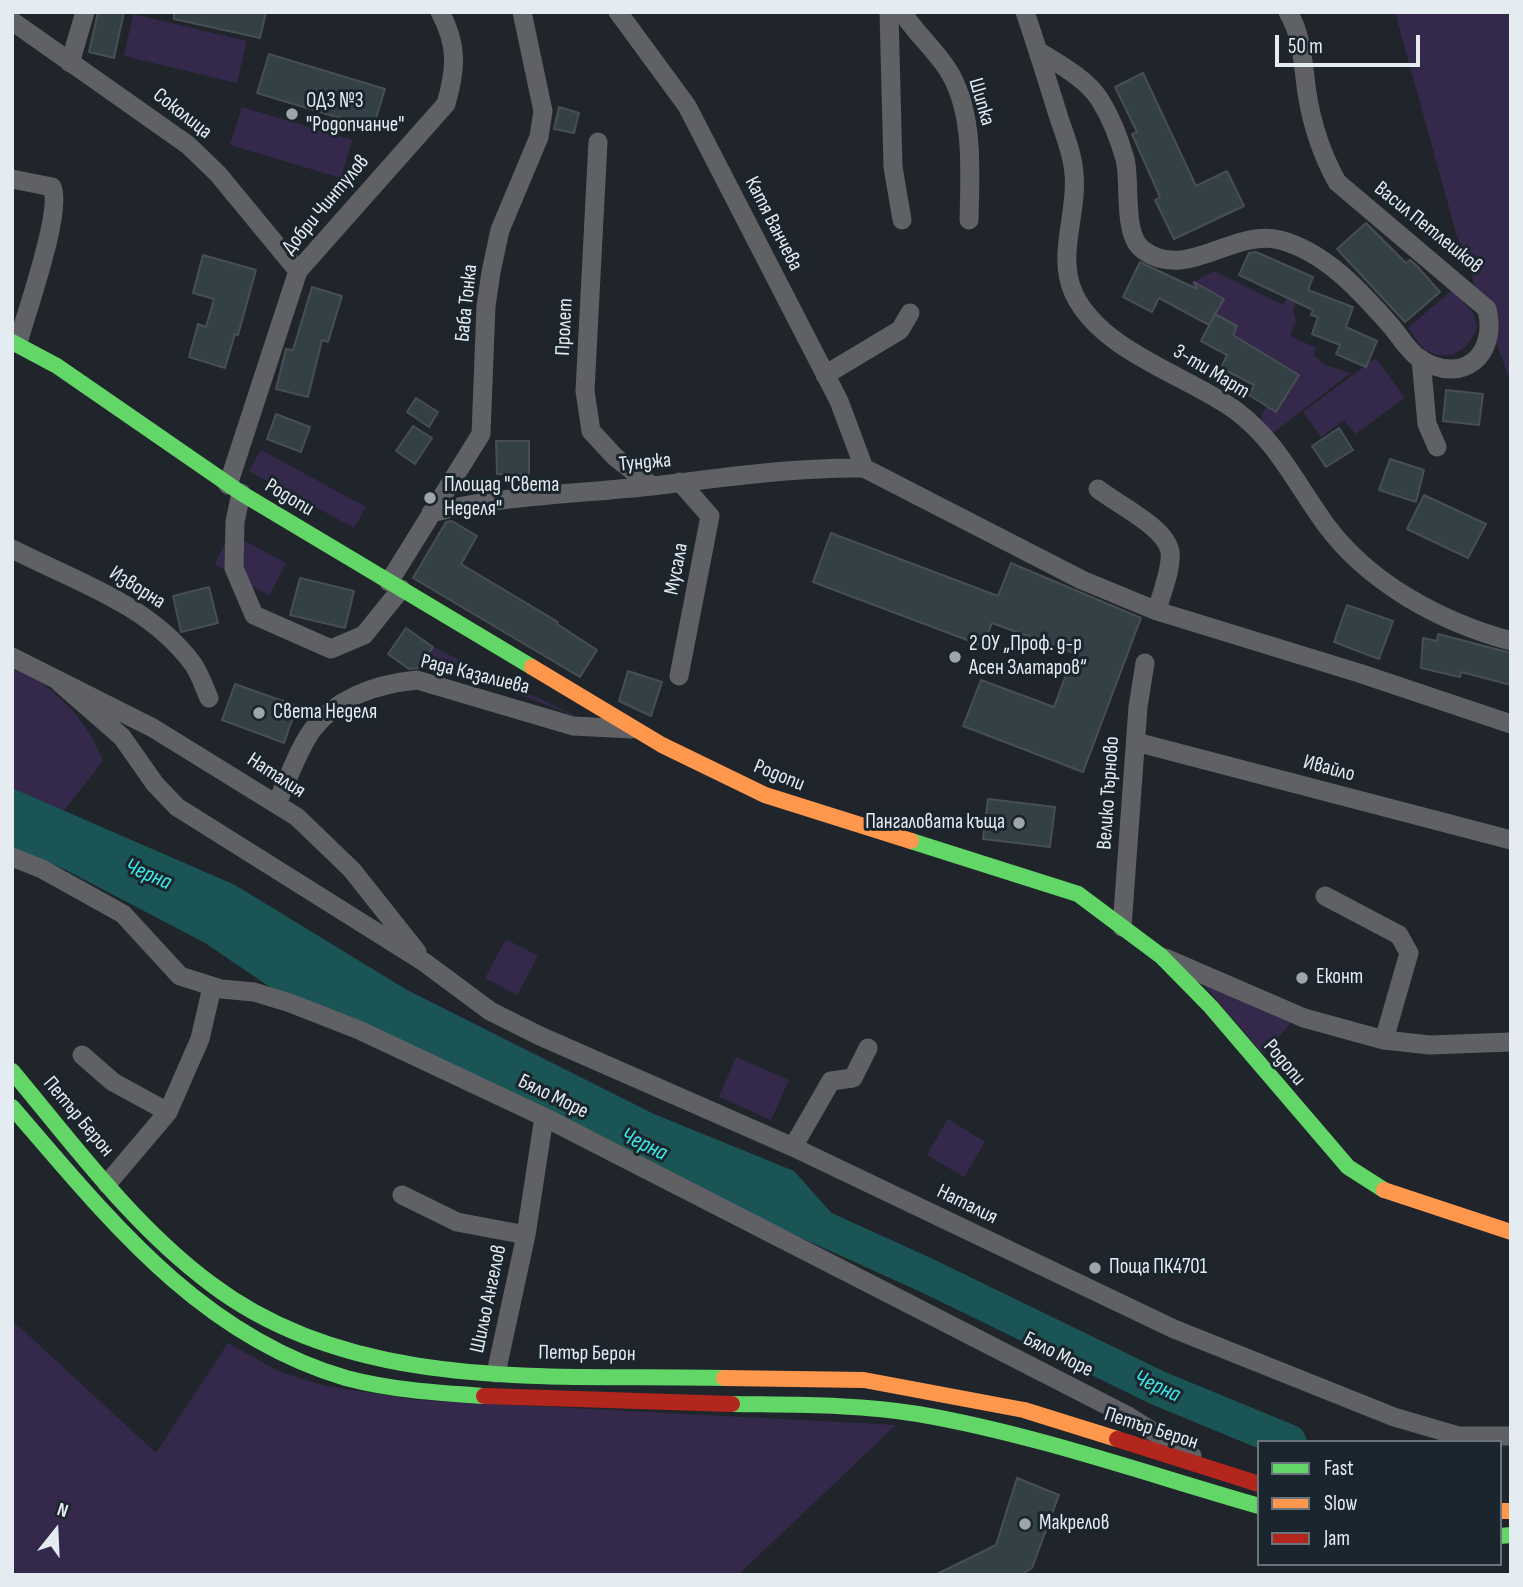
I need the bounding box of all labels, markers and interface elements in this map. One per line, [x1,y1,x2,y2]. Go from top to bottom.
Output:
scale bar [1278,21,1423,65]
text: 50 m [1288,34,1323,59]
street label: Шипка [962,75,1000,129]
street label: Соколица [147,83,217,145]
place label: ОДЗ №3 "Родопчанче" [306,89,404,139]
marker: ОДЗ №3 "Родопчанче" [284,106,300,122]
street label: Добри Чинтулов [277,150,375,260]
street label: Катя Ванчева [739,173,807,275]
street label: Васил Петлешков [1369,177,1487,279]
street label: Баба Тонка [450,263,484,343]
street label: Пролет [551,298,579,356]
street label: 3-ти Март [1168,339,1254,405]
street label: Тунджа [618,448,672,478]
place label: Площад "Света Неделя" [444,473,559,523]
street label: Родопи [260,474,318,522]
marker: Площад "Света Неделя" [422,490,438,506]
street label: Мусала [660,541,694,597]
street label: Изворна [104,561,170,615]
place label: 2 ОУ „Проф. д-р Асен Златаров“ [969,632,1087,682]
street label: Рада Казалиева [418,649,532,701]
marker: 2 ОУ „Проф. д-р Асен Златаров“ [947,649,963,665]
place label: Света Неделя [273,700,377,726]
marker: Света Неделя [251,705,267,721]
street label: Велико Търново [1092,735,1126,851]
street label: Наталия [242,748,310,804]
street label: Ивайло [1300,750,1358,788]
street label: Родопи [750,754,808,798]
place label: Пангаловата къща [865,810,1005,836]
marker: Пангаловата къща [1011,815,1027,831]
water label: Черна [121,853,175,897]
place label: Еконт [1316,965,1363,991]
marker: Еконт [1294,970,1310,986]
street label: Родопи [1257,1035,1311,1091]
street label: Бяло Море [514,1069,592,1125]
street label: Петър Берон [37,1072,119,1162]
water label: Черна [616,1122,672,1168]
street label: Наталия [932,1180,1002,1230]
street label: Шильо Ангелов [465,1243,513,1355]
place label: Поща ПК4701 [1109,1255,1207,1281]
marker: Поща ПК4701 [1087,1260,1103,1276]
street label: Бяло Море [1019,1327,1097,1383]
street label: Петър Берон [538,1341,636,1367]
water label: Черна [1129,1365,1185,1409]
street label: Петър Берон [1101,1402,1201,1456]
legend [1257,1440,1502,1566]
text: Fast [1324,1456,1354,1481]
text: Slow [1324,1491,1357,1516]
north arrow [21,1496,91,1566]
text: N [54,1498,71,1523]
place label: Макрелов [1039,1511,1109,1537]
marker: Макрелов [1017,1516,1033,1532]
text: Jam [1324,1526,1350,1551]

